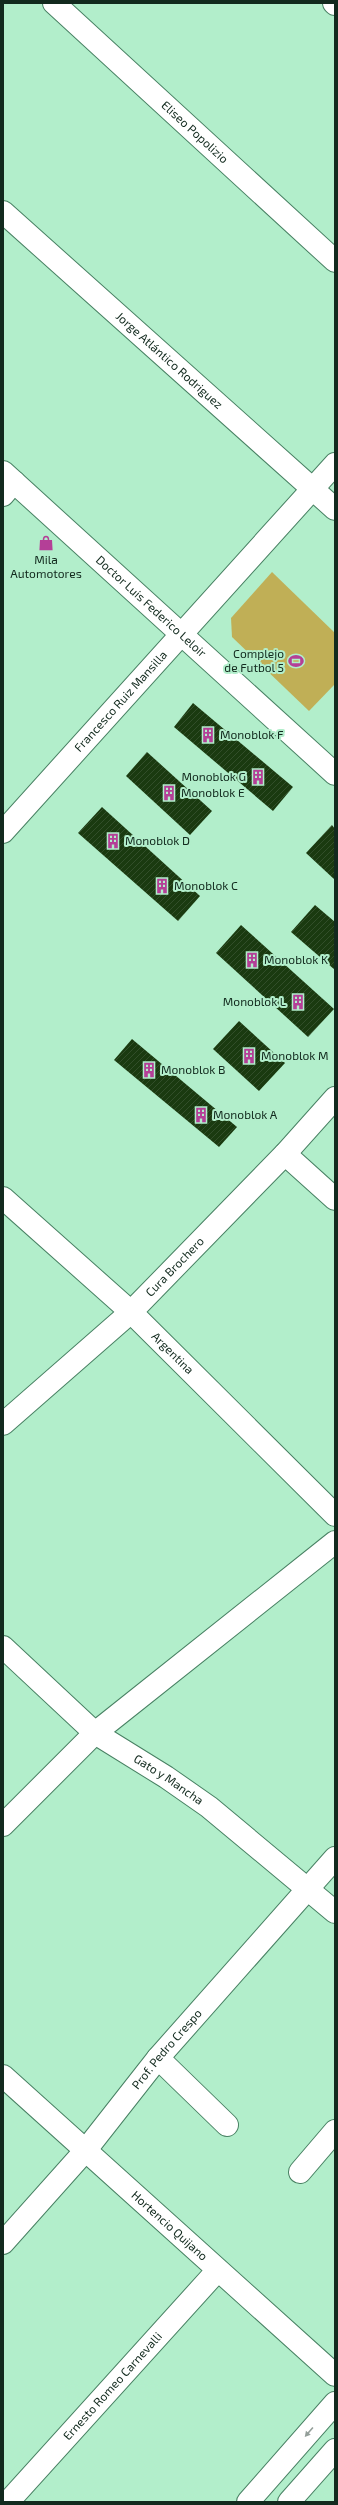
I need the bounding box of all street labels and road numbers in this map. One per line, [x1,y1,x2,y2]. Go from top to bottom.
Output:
street label: Eliseo Popolizio [159,97,232,166]
street label: Jorge Atlántico Rodriguez [114,309,226,411]
street label: Doctor Luis Federico Leloir [94,552,210,660]
street label: Francesco Ruiz Mansilla [71,647,169,754]
street label: Cura Brochero [142,1233,206,1299]
street label: Argentina [149,1329,197,1376]
street label: Gato y Mancha [132,1751,206,1807]
street label: Prof. Pedro Crespo [128,2006,204,2091]
street label: Hortencio Quijano [129,2187,211,2263]
street label: Ernesto Romeo Carnevalli [60,2329,164,2442]

